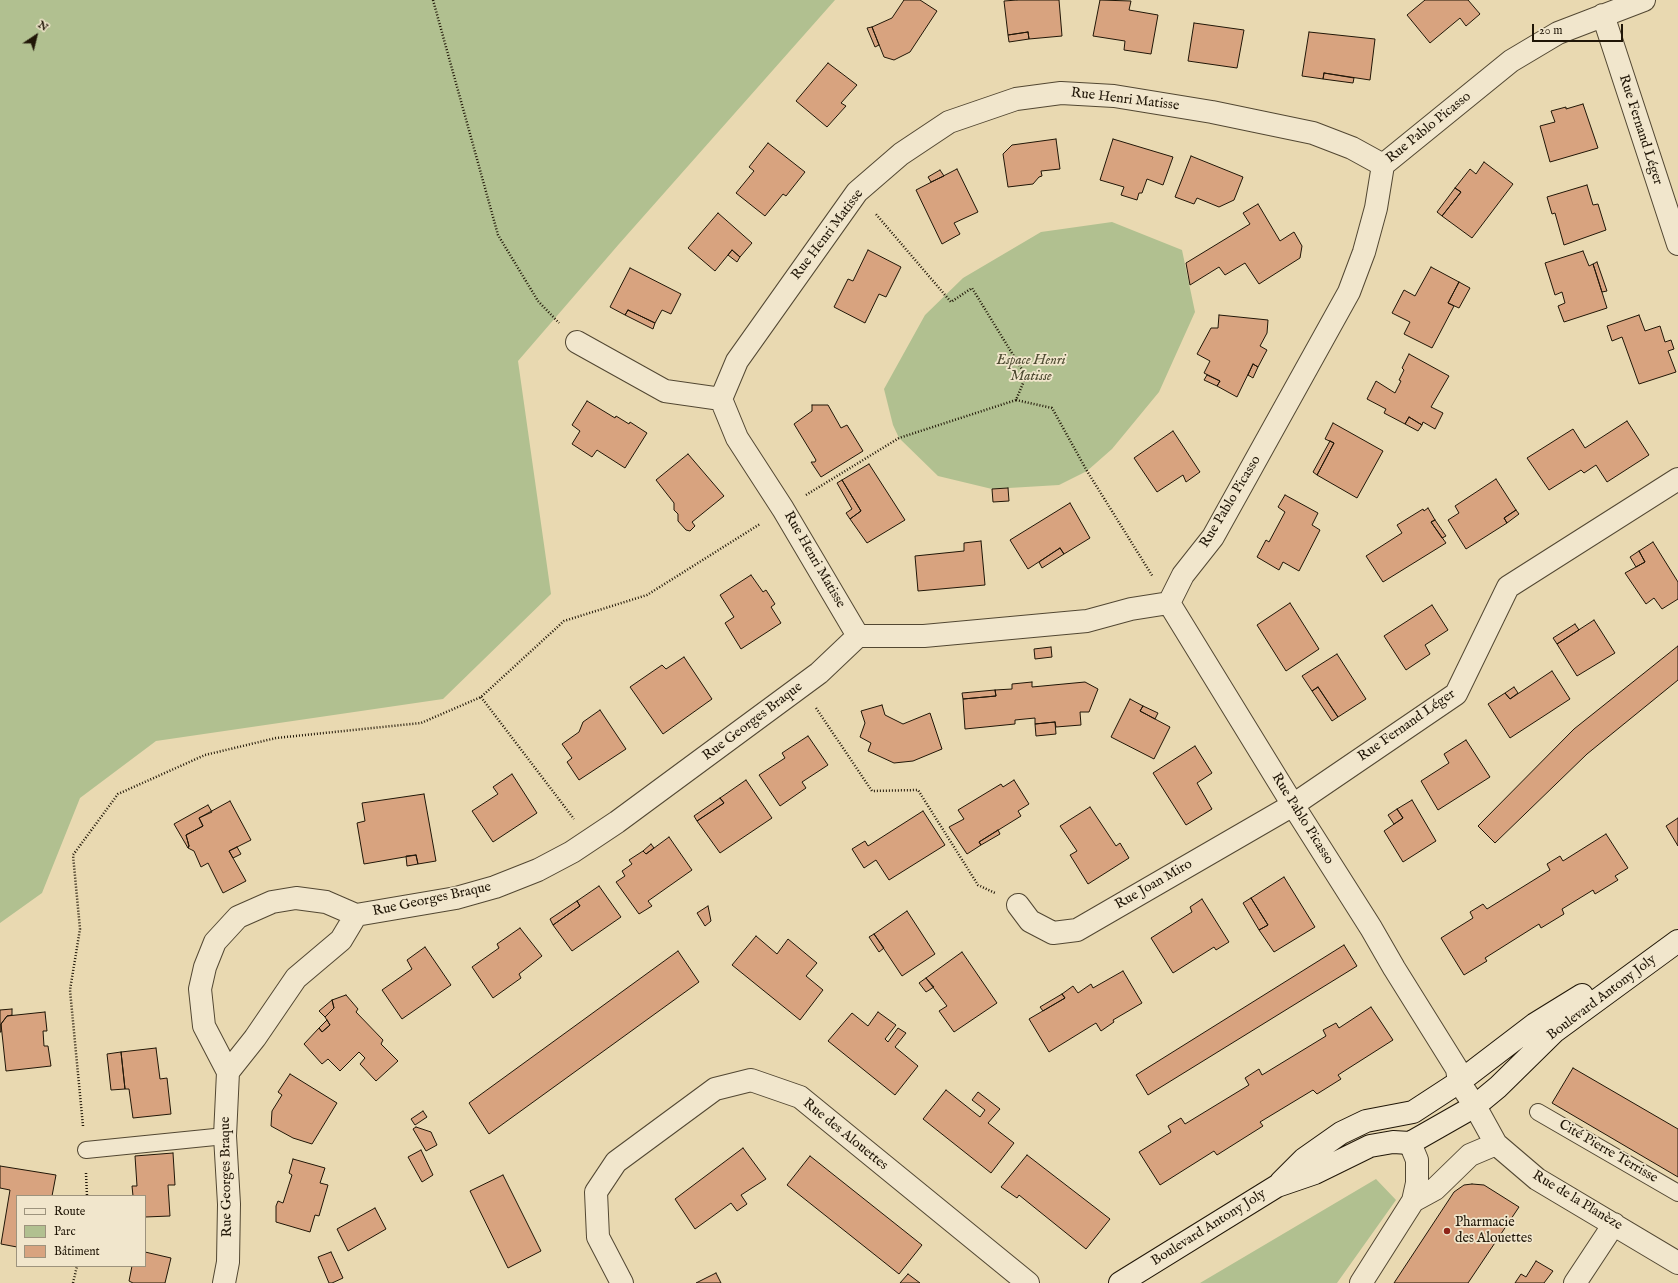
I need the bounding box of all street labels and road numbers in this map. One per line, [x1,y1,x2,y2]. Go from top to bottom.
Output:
street label: Rue Fernand Léger [1614,73,1666,187]
street label: Rue Henri Matisse [1070,85,1180,115]
street label: Rue Pablo Picasso [1383,89,1475,167]
street label: Rue Henri Matisse [788,186,868,284]
street label: Rue Pablo Picasso [1197,453,1265,551]
street label: Rue Henri Matisse [779,509,849,611]
street label: Rue Georges Braque [700,679,806,765]
street label: Rue Fernand Léger [1355,686,1459,766]
street label: Rue Pablo Picasso [1267,770,1337,868]
street label: Rue Joan Miro [1112,856,1196,914]
street label: Rue Georges Braque [371,879,493,921]
street label: Boulevard Antony Joly [1544,952,1660,1044]
street label: Rue des Alouettes [799,1096,891,1174]
street label: Rue Georges Braque [218,1117,236,1237]
street label: Cité Pierre Terrisse [1555,1117,1661,1187]
street label: Rue de la Planèze [1529,1168,1625,1234]
street label: Boulevard Antony Joly [1149,1186,1269,1270]

